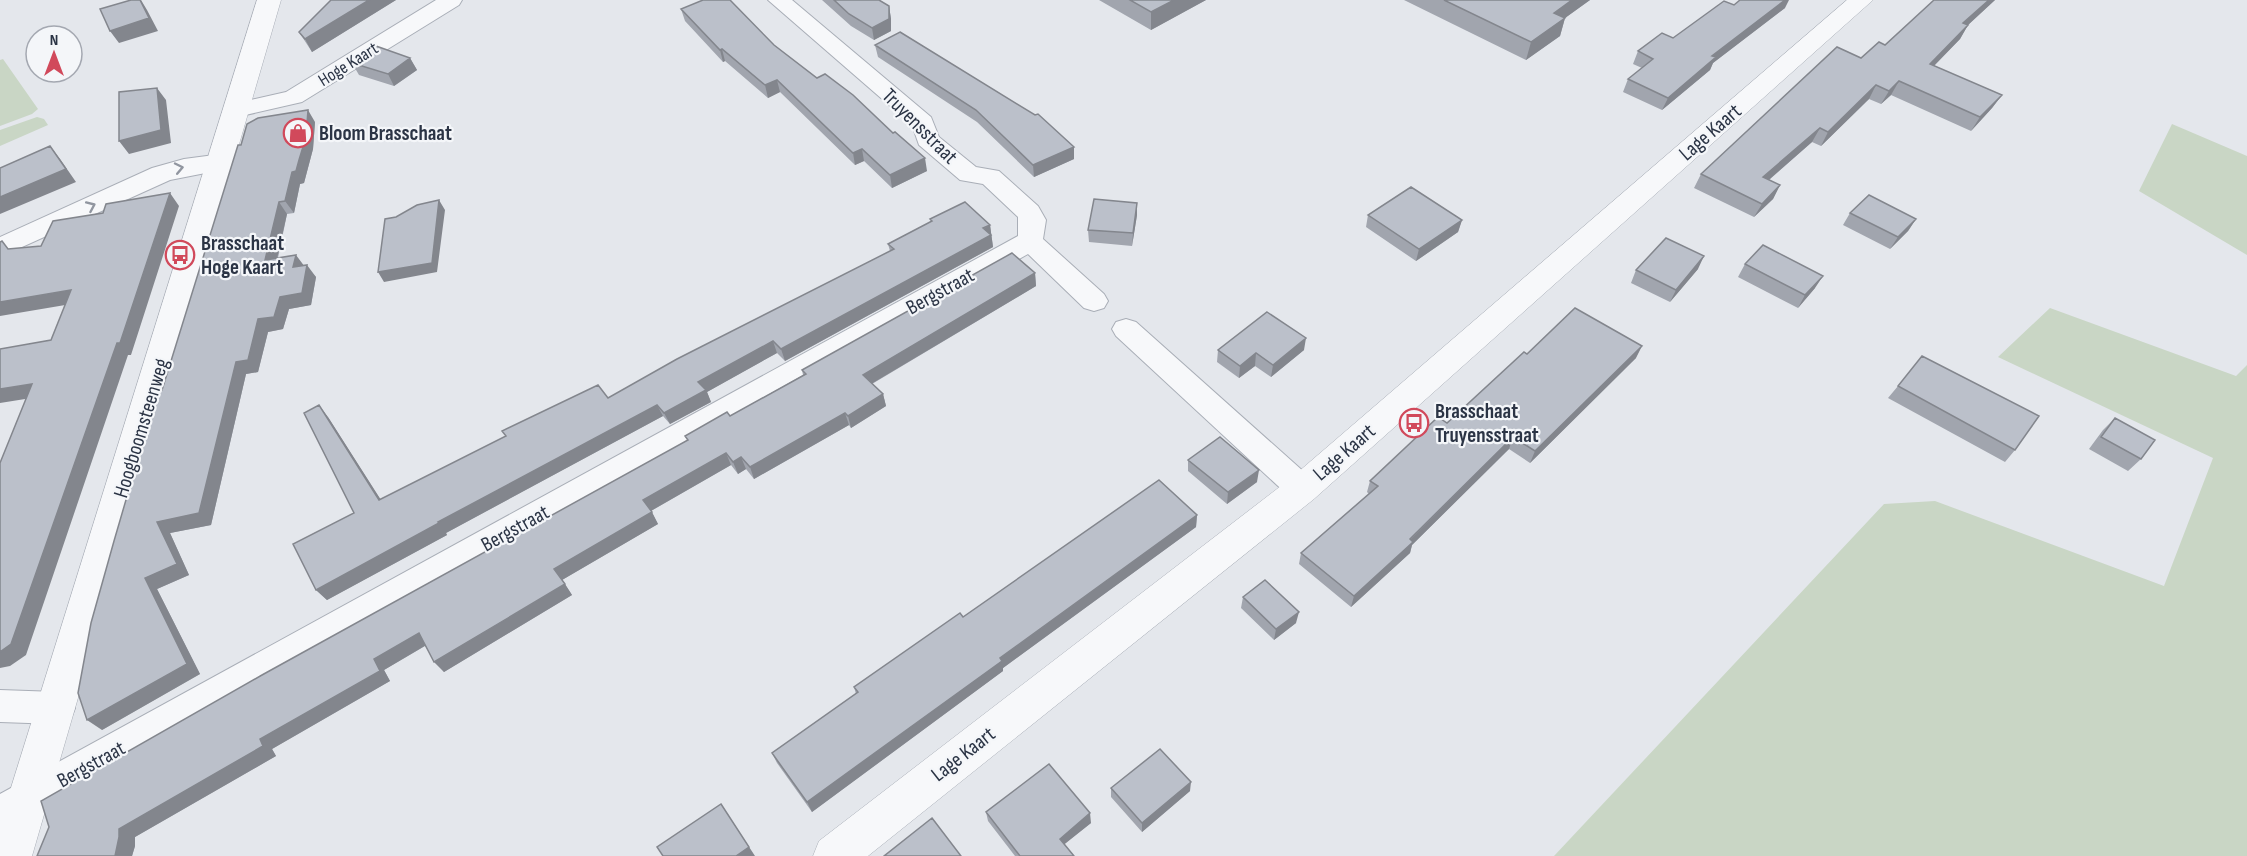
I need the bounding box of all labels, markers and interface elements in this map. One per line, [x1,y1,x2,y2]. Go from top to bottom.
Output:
north arrow [24,24,84,84]
text: N [50,31,58,50]
street label: Hoge Kaart [314,38,382,91]
street label: Truyensstraat [877,83,963,169]
street label: Lage Kaart [1674,99,1747,166]
shop icon: Bloom Brasschaat [282,117,314,149]
place label: Bloom Brasschaat [319,121,452,146]
one-way arrow [174,163,184,176]
one-way arrow [85,202,96,214]
place label: Brasschaat Hoge Kaart [201,231,284,280]
bus stop icon: Brasschaat Hoge Kaart [164,239,196,271]
street label: Bergstraat [902,263,979,320]
street label: Hoogboomsteenweg [108,356,175,501]
place label: Brasschaat Truyensstraat [1435,399,1539,448]
bus stop icon: Brasschaat Truyensstraat [1398,407,1430,439]
street label: Lage Kaart [1308,419,1381,486]
street label: Bergstraat [477,500,554,557]
street label: Lage Kaart [926,722,1000,787]
street label: Bergstraat [53,736,130,793]

